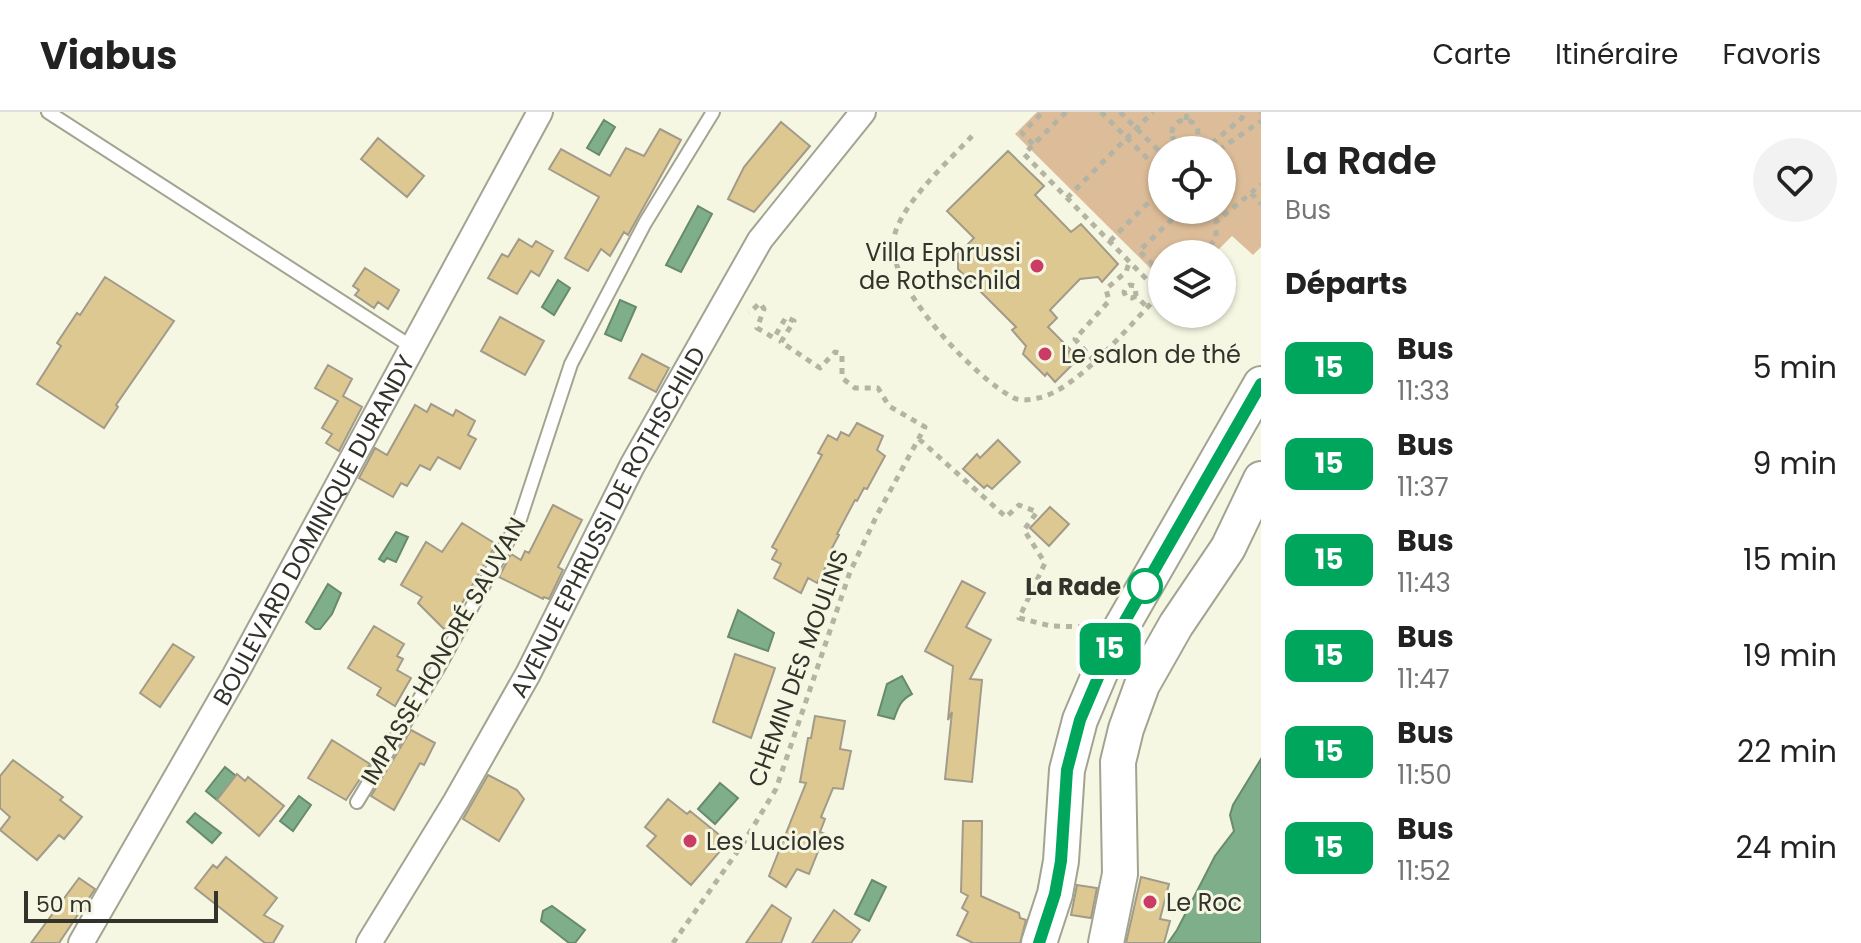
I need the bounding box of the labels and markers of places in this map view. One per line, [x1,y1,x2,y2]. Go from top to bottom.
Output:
place label: Villa Ephrussi de Rothschild [859,236,1021,297]
marker: Villa Ephrussi de Rothschild [1028,257,1046,275]
place label: Le salon de thé [1061,338,1241,371]
marker: Le salon de thé [1036,345,1054,363]
marker: La Rade [1128,569,1162,603]
place label: La Rade [1025,570,1121,603]
place label: Les Lucioles [706,825,845,858]
marker: Les Lucioles [681,832,699,850]
place label: Le Roc [1166,886,1242,919]
marker: Le Roc [1141,893,1159,911]

